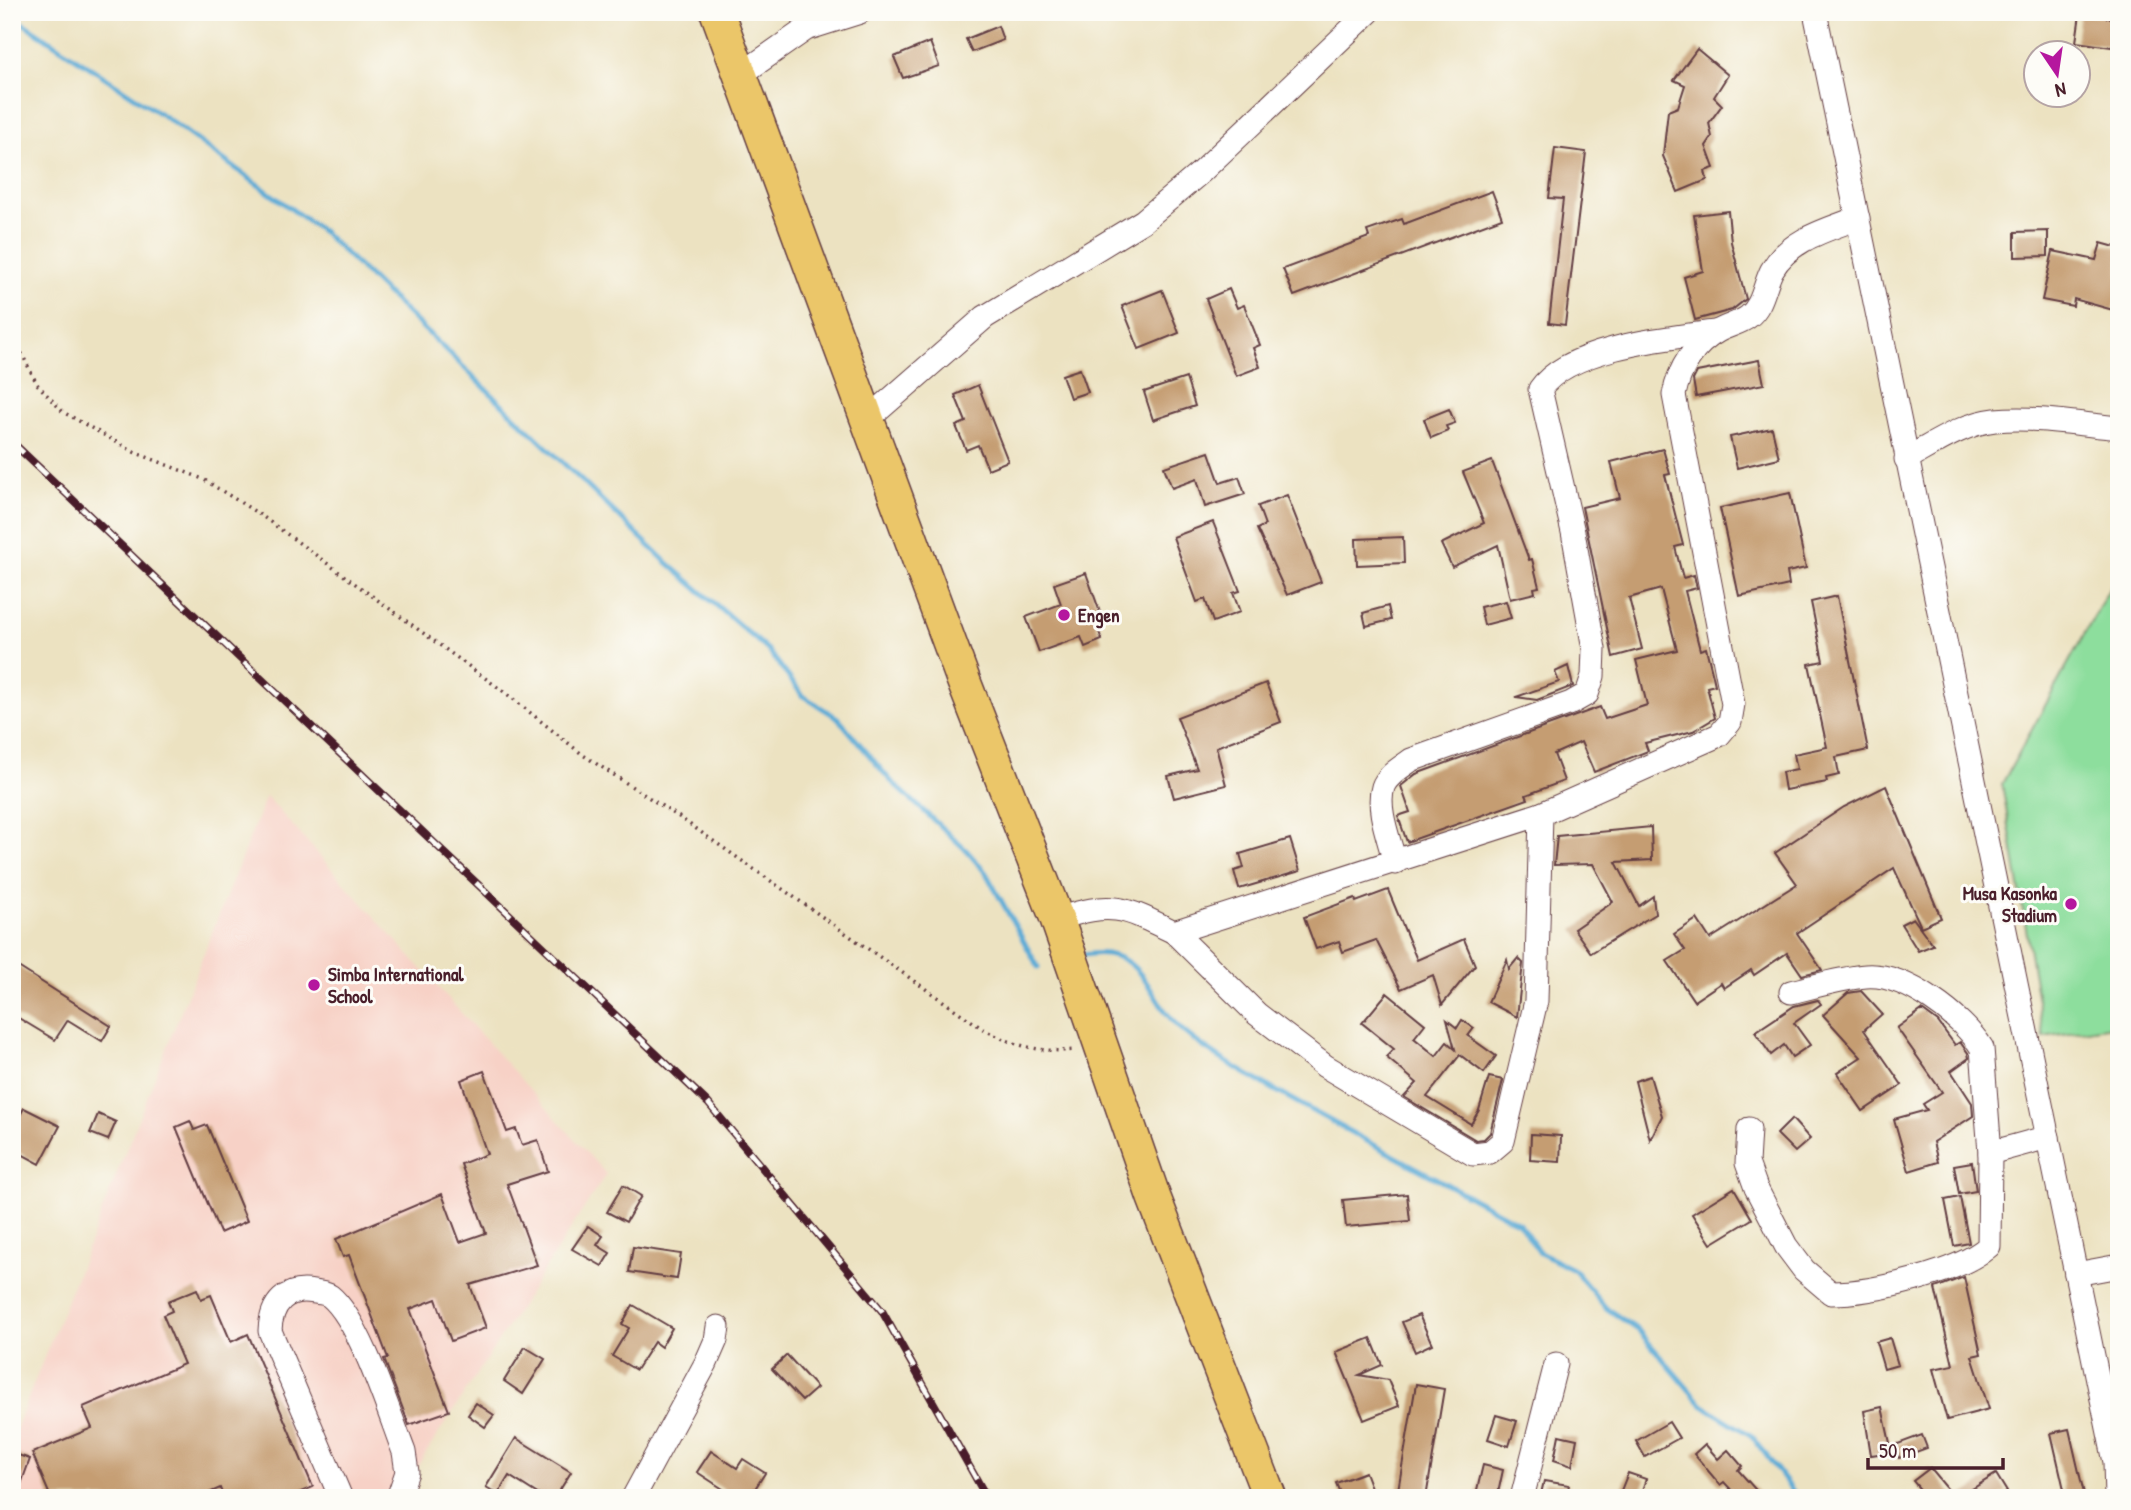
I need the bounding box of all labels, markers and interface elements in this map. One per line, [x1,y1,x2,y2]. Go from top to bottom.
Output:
north arrow [2022,38,2092,108]
text: N [2053,77,2069,104]
place label: Engen [1078,602,1120,629]
marker: Engen [1056,607,1072,623]
place label: Musa Kasonka Stadium [1963,880,2058,928]
marker: Musa Kasonka Stadium [2063,896,2079,912]
place label: Simba International School [328,961,465,1009]
marker: Simba International School [306,977,322,993]
scale bar [1868,1426,2003,1470]
text: 50 m [1879,1436,1916,1465]

